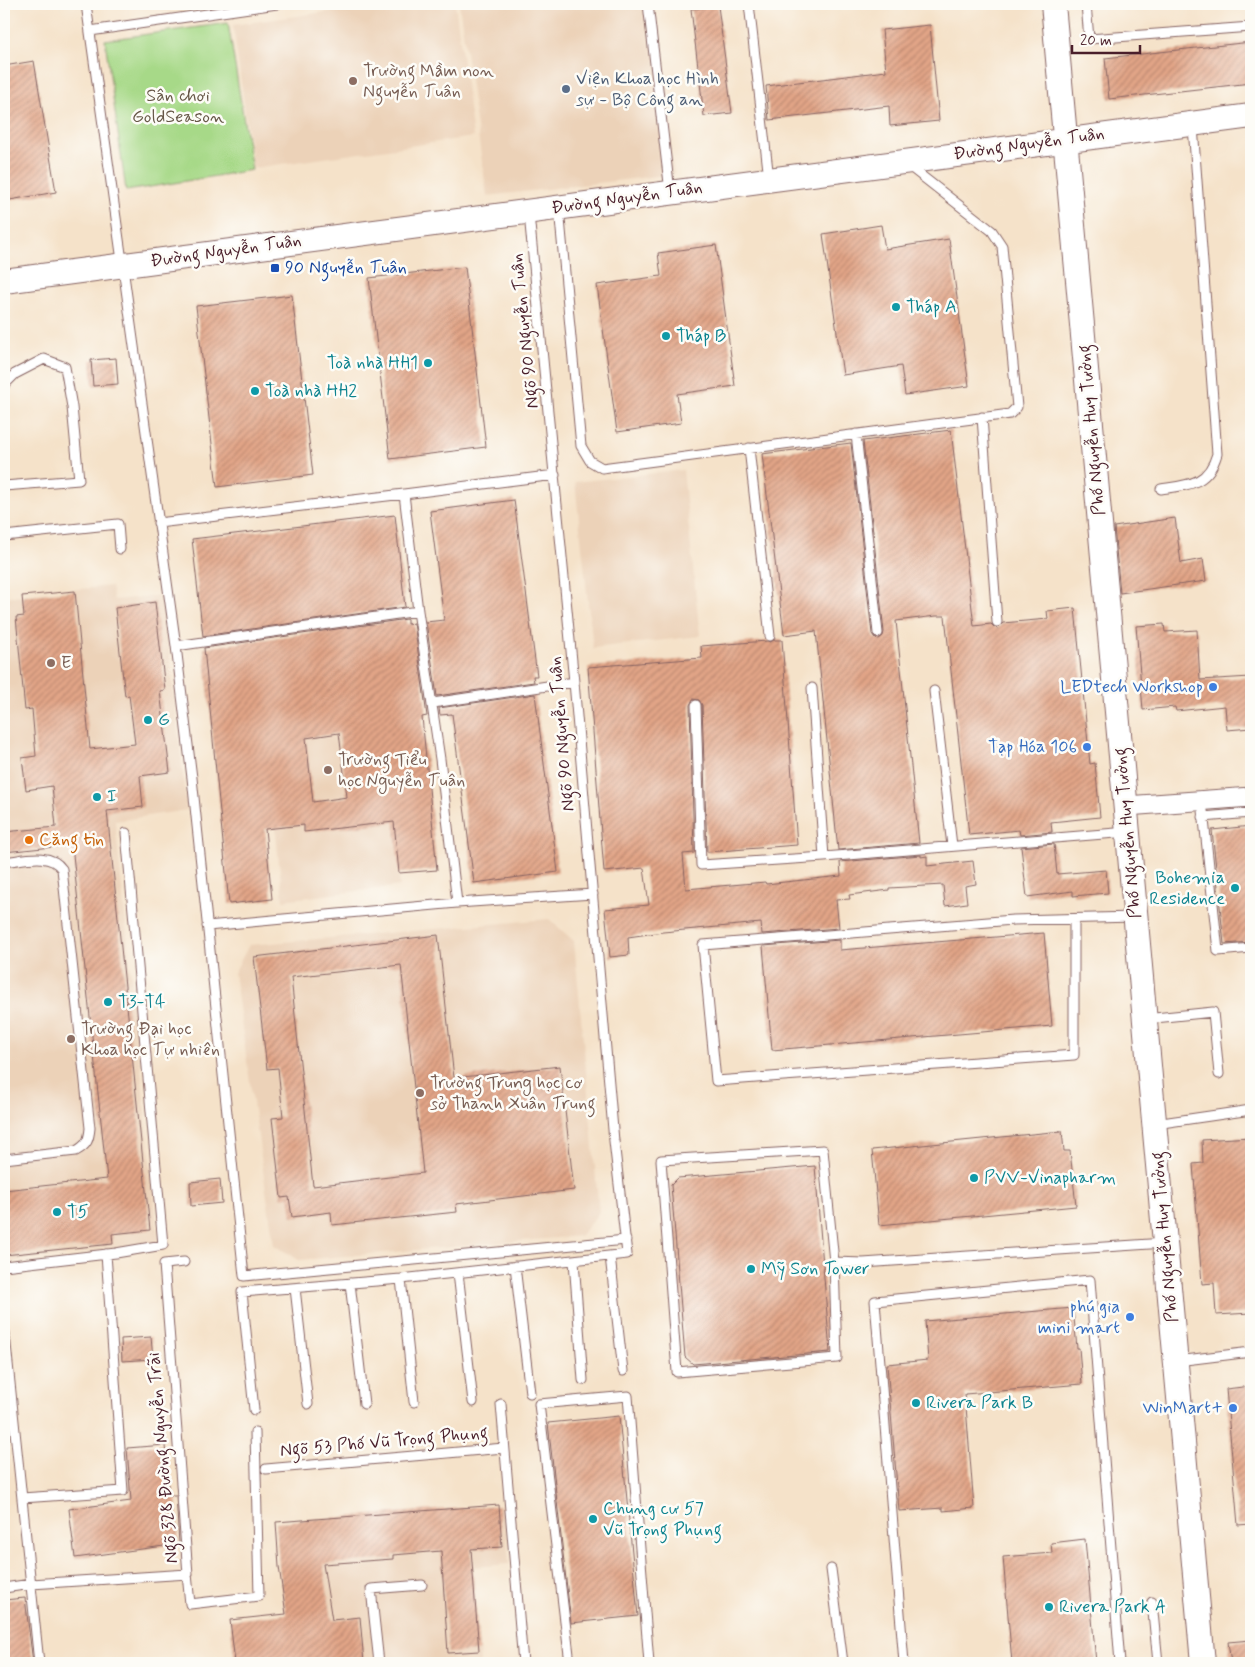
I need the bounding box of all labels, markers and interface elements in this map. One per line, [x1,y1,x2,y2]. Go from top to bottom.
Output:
scale bar [1072,22,1140,54]
text: 20 m [1080,31,1112,51]
place label: Trường Mầm non Nguyễn Tuân [363,59,494,106]
place label: Viện Khoa học Hình sự - Bộ Công an [576,67,719,114]
marker: Trường Mầm non Nguyễn Tuân [347,75,359,87]
marker: Viện Khoa học Hình sự - Bộ Công an [560,83,572,95]
park label: Sân chơi GoldSeason [132,84,224,129]
street label: Đường Nguyễn Tuân [952,122,1106,168]
street label: Đường Nguyễn Tuân [550,176,704,222]
street label: Đường Nguyễn Tuân [149,229,303,275]
street label: Ngõ 90 Nguyễn Tuân [505,252,547,410]
place label: 90 Nguyễn Tuân [285,256,407,282]
marker: 90 Nguyễn Tuân [269,262,281,274]
place label: Tháp A [906,295,957,319]
marker: Tháp A [890,301,902,313]
place label: Tháp B [676,324,726,348]
marker: Tháp B [660,330,672,342]
street label: Phố Nguyễn Huy Tưởng [1073,343,1113,517]
place label: Toà nhà HH1 [327,351,418,375]
marker: Toà nhà HH1 [422,357,434,369]
place label: Toà nhà HH2 [265,379,357,403]
marker: Toà nhà HH2 [249,385,261,397]
place label: E [61,651,72,675]
street label: Ngõ 90 Nguyễn Tuân [543,655,583,813]
marker: E [45,657,57,669]
place label: LEDtech Workshop [1060,675,1203,699]
marker: LEDtech Workshop [1207,681,1219,693]
place label: G [158,708,170,732]
marker: G [142,714,154,726]
place label: Tạp Hóa 106 [988,735,1077,759]
marker: Tạp Hóa 106 [1081,741,1093,753]
street label: Phố Nguyễn Huy Tưởng [1109,746,1149,920]
place label: Trường Tiểu học Nguyễn Tuân [338,748,465,794]
marker: Trường Tiểu học Nguyễn Tuân [322,764,334,776]
place label: I [107,785,117,809]
marker: I [91,791,103,803]
place label: Căng tin [39,828,104,854]
marker: Căng tin [23,834,35,846]
place label: Bohemia Residence [1149,866,1225,911]
marker: Bohemia Residence [1229,882,1241,894]
place label: T3-T4 [118,990,166,1014]
marker: T3-T4 [102,996,114,1008]
place label: Trường Đại học Khoa học Tự nhiên [81,1017,220,1062]
marker: Trường Đại học Khoa học Tự nhiên [65,1033,77,1045]
place label: Trường Trung học cơ sở Thanh Xuân Trung [430,1071,596,1118]
marker: Trường Trung học cơ sở Thanh Xuân Trung [414,1087,426,1099]
street label: Phố Nguyễn Huy Tưởng [1146,1150,1186,1324]
place label: PVV-Vinapharm [984,1166,1116,1190]
marker: PVV-Vinapharm [968,1172,980,1184]
place label: T5 [67,1200,88,1224]
marker: T5 [51,1206,63,1218]
place label: Mỹ Sơn Tower [761,1257,870,1281]
marker: Mỹ Sơn Tower [745,1263,757,1275]
place label: phú gia mini mart [1038,1295,1120,1340]
marker: phú gia mini mart [1124,1311,1136,1323]
street label: Ngõ 328 Đường Nguyễn Trãi [142,1351,186,1565]
place label: Rivera Park B [926,1391,1033,1415]
place label: WinMart+ [1143,1396,1223,1420]
marker: Rivera Park B [910,1397,922,1409]
marker: WinMart+ [1227,1402,1239,1414]
street label: Ngõ 53 Phố Vũ Trọng Phụng [279,1421,489,1465]
place label: Chung cư 57 Vũ Trọng Phụng [603,1497,722,1544]
marker: Chung cư 57 Vũ Trọng Phụng [587,1513,599,1525]
place label: Rivera Park A [1059,1595,1166,1619]
marker: Rivera Park A [1043,1601,1055,1613]

